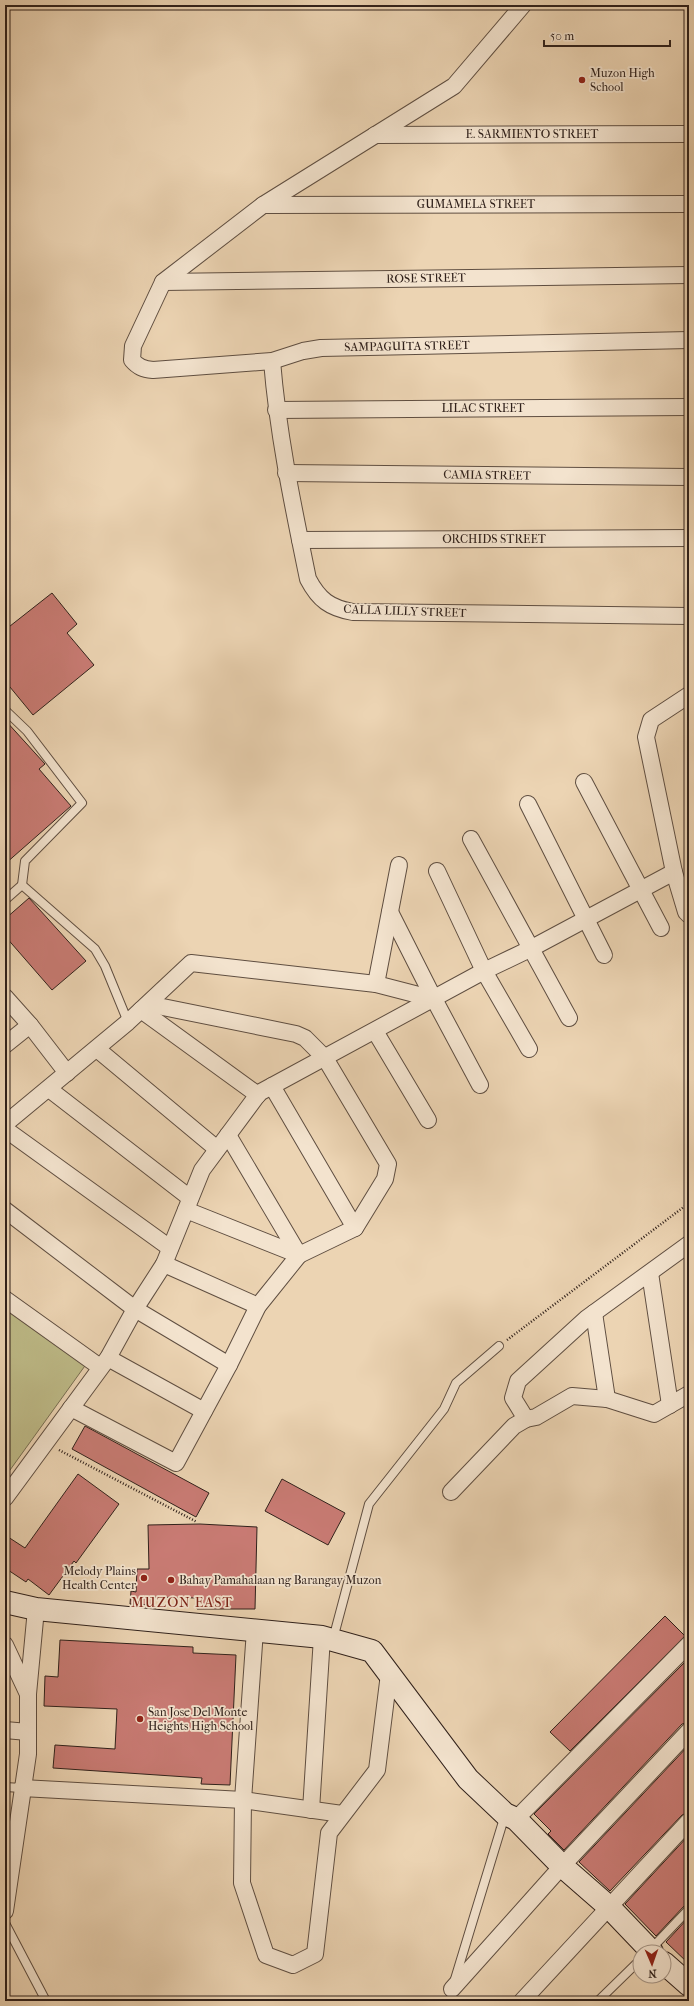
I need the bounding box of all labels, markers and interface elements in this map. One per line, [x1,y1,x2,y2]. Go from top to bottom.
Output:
scale bar [544,22,670,48]
text: 50 m [550,29,574,43]
place label: Muzon High School [590,66,655,94]
marker: Muzon High School [577,75,587,85]
street label: E. SARMIENTO STREET [466,127,599,141]
street label: GUMAMELA STREET [417,197,536,211]
street label: ROSE STREET [386,270,467,286]
street label: SAMPAGUITA STREET [344,338,471,354]
street label: LILAC STREET [441,401,526,415]
street label: CAMIA STREET [443,467,532,483]
street label: ORCHIDS STREET [442,532,547,546]
street label: CALLA LILLY STREET [343,602,468,620]
place label: Melody Plains Health Center [62,1564,137,1592]
marker: Melody Plains Health Center [139,1573,149,1583]
place label: Bahay Pamahalaan ng Barangay Muzon [179,1573,381,1587]
marker: Bahay Pamahalaan ng Barangay Muzon [166,1575,176,1585]
district label: MUZON EAST [131,1594,233,1611]
place label: San Jose Del Monte Heights High School [148,1705,254,1733]
marker: San Jose Del Monte Heights High School [135,1714,145,1724]
north arrow [632,1944,672,1984]
text: N [647,1967,657,1980]

